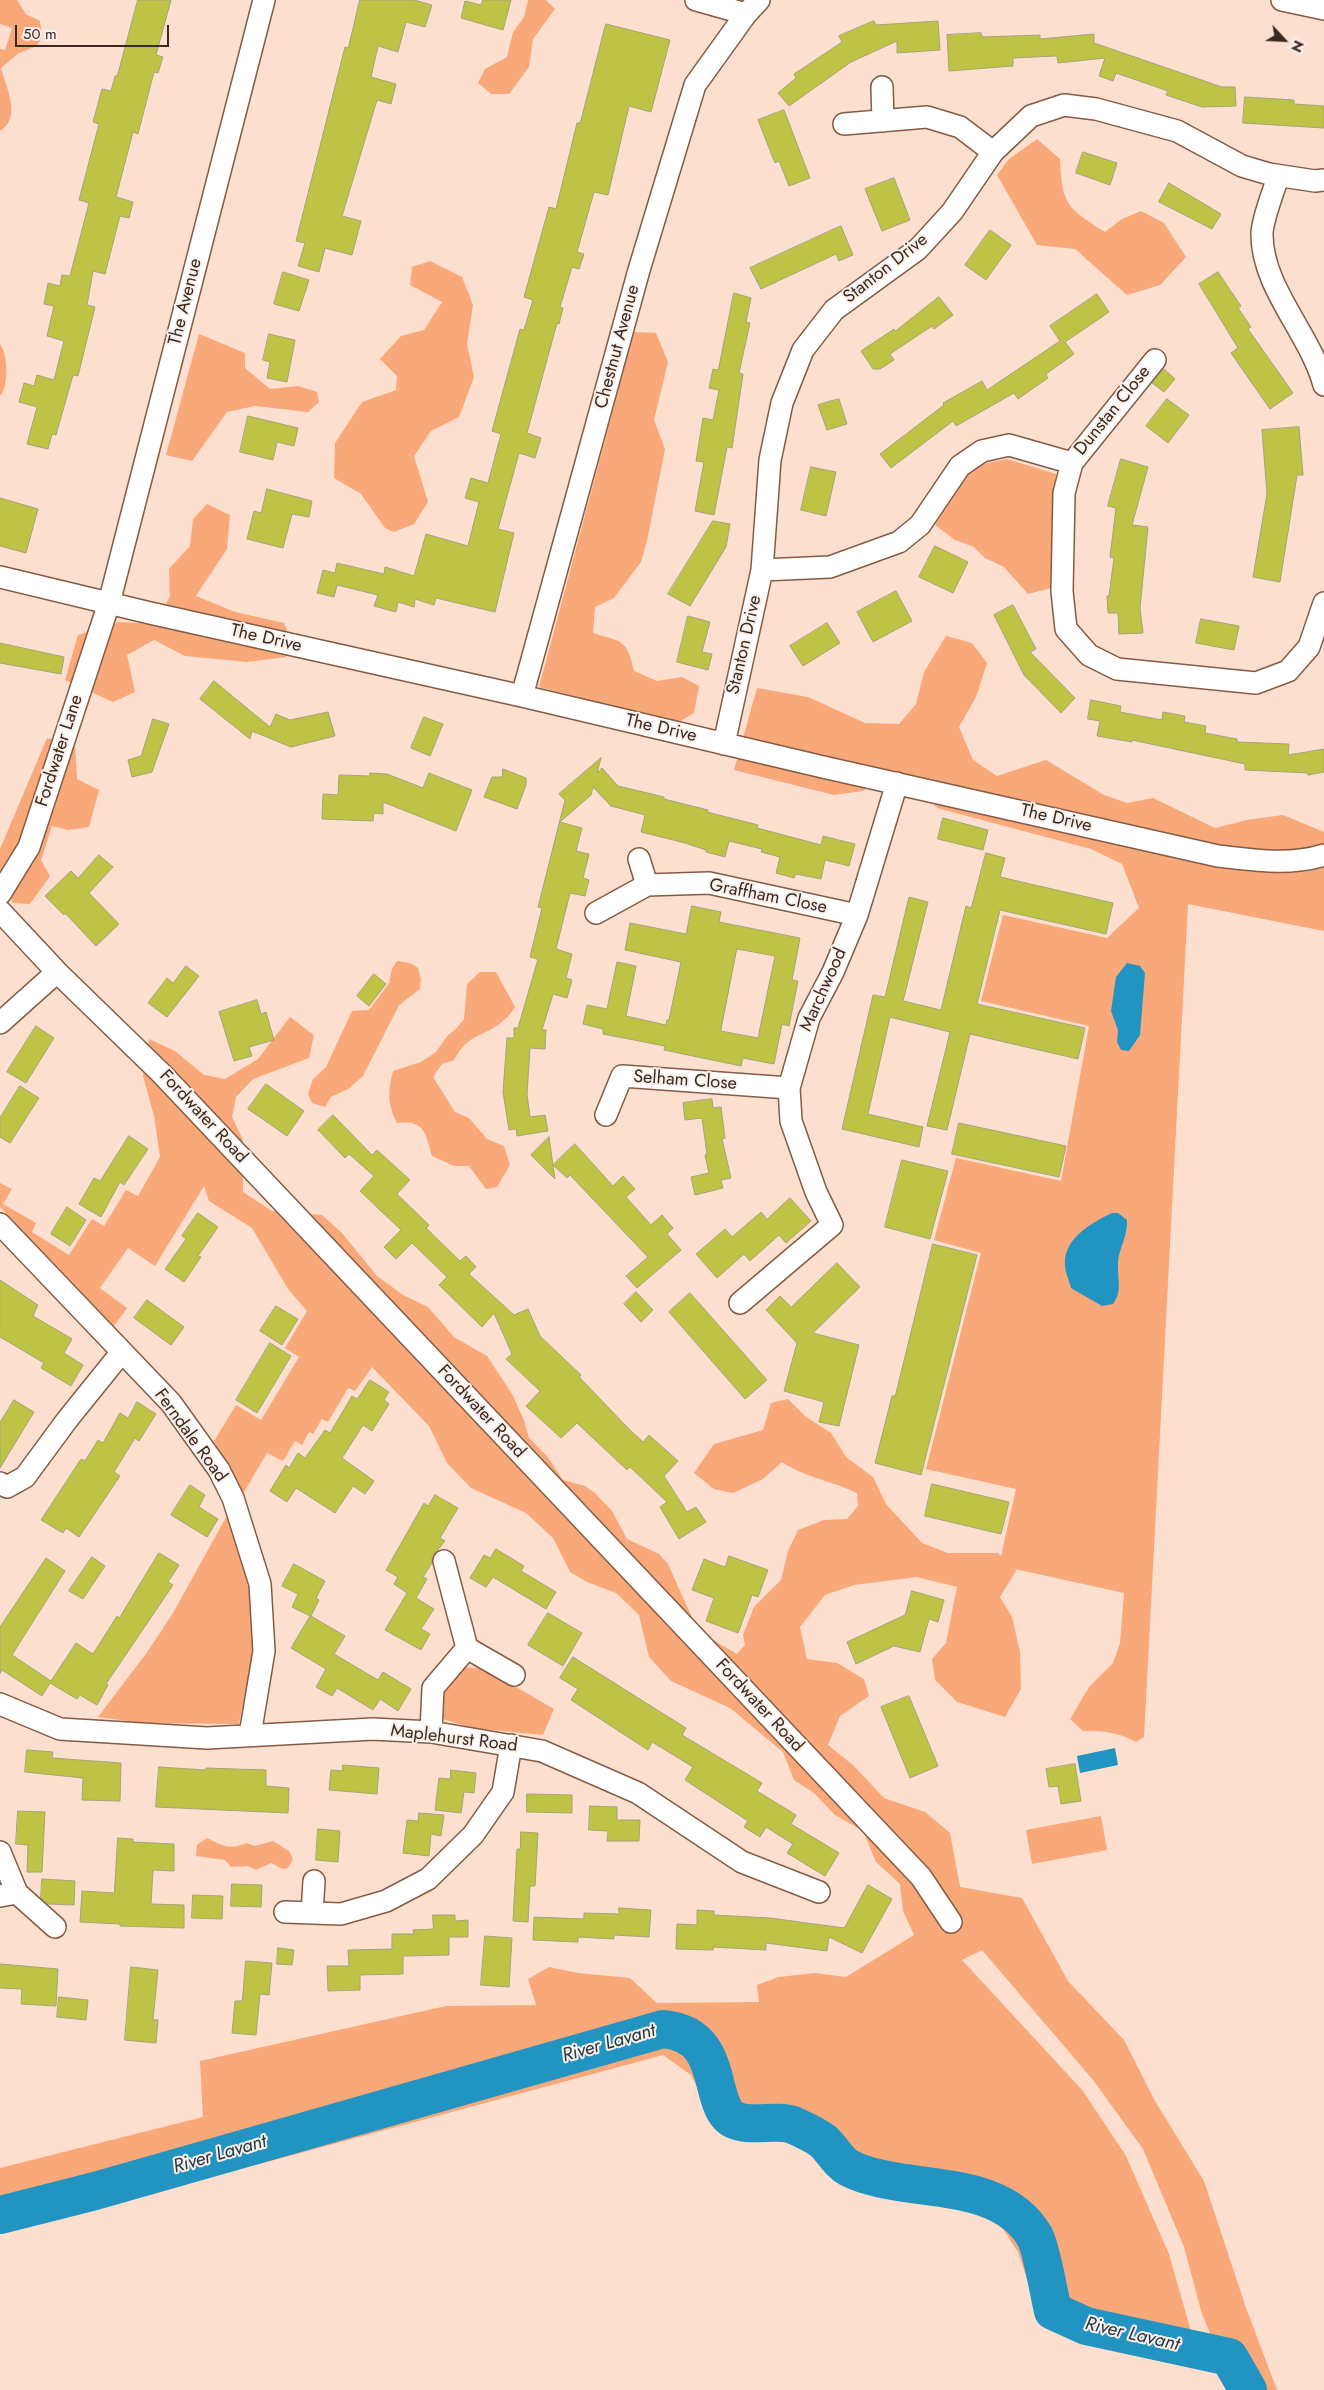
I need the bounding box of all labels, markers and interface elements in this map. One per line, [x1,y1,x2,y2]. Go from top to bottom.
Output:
scale bar [18,15,171,47]
north arrow [1259,15,1309,65]
text: 50 m [23,23,57,45]
text: N [1286,37,1309,56]
street label: Stanton Drive [839,229,933,309]
street label: The Avenue [165,256,207,348]
street label: Chestnut Avenue [591,283,645,411]
street label: Dunstan Close [1070,362,1156,460]
street label: Stanton Drive [723,593,767,697]
street label: The Drive [228,620,304,658]
street label: Fordwater Lane [32,692,88,810]
street label: The Drive [623,710,699,748]
street label: The Drive [1018,800,1094,838]
street label: Graffham Close [707,875,829,919]
street label: Marchwood [796,945,852,1035]
street label: Fordwater Road [154,1066,252,1168]
street label: Selham Close [633,1067,737,1095]
street label: Fordwater Road [432,1361,530,1463]
street label: Ferndale Road [149,1385,231,1487]
street label: Fordwater Road [710,1655,808,1757]
street label: Maplehurst Road [389,1720,519,1758]
water label: River Lavant [560,2020,658,2068]
water label: River Lavant [171,2131,269,2179]
water label: River Lavant [1083,2313,1181,2357]

